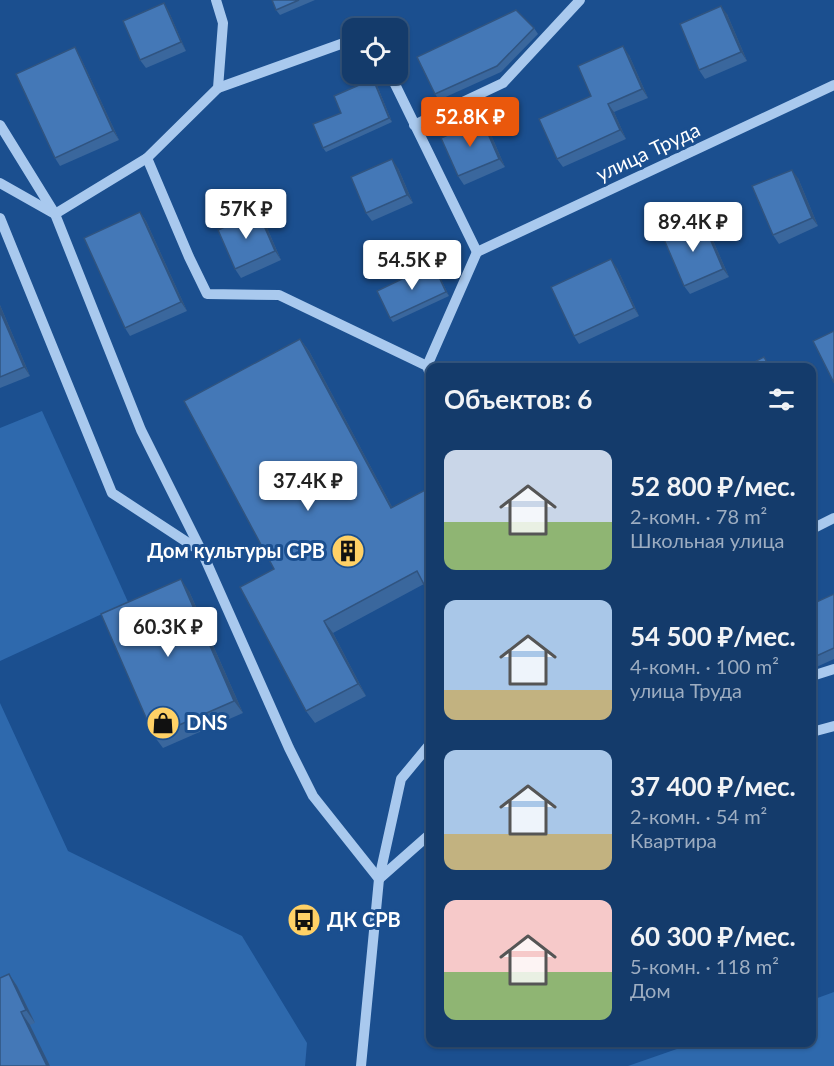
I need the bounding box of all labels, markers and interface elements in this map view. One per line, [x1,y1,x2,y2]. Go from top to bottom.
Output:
map controls [342,18,408,84]
button: locate [342,18,408,84]
pin: 52.8K ₽ [415,97,525,148]
text: 52.8K ₽ [435,104,505,128]
street label: улица Труда [592,117,703,186]
pin: 57K ₽ [204,189,288,240]
text: 57K ₽ [219,196,273,220]
pin: 89.4K ₽ [638,202,748,253]
text: 89.4K ₽ [658,209,728,233]
pin: 54.5K ₽ [357,240,467,291]
text: 54.5K ₽ [377,247,447,271]
text: Объектов: 6 [444,383,592,415]
icon: filters [765,383,798,416]
pin: 37.4K ₽ [253,461,363,512]
text: 37.4K ₽ [273,468,343,492]
text: 52 800 ₽/мес. [630,470,796,502]
icon: home [492,474,564,546]
text: 2-комн. · 78 m² [630,504,767,528]
text: Школьная улица [630,528,784,552]
building icon: Дом культуры СРВ [330,533,366,569]
place label: Дом культуры СРВ [147,538,325,562]
pin: 60.3K ₽ [113,607,223,658]
text: 60.3K ₽ [133,614,203,638]
text: 54 500 ₽/мес. [630,620,796,652]
icon: home [492,624,564,696]
text: 4-комн. · 100 m² [630,654,779,678]
text: улица Труда [630,678,742,702]
shop icon: DNS [145,705,181,741]
place label: DNS [186,710,228,734]
text: 37 400 ₽/мес. [630,770,796,802]
icon: home [492,774,564,846]
text: 2-комн. · 54 m² [630,804,767,828]
text: Квартира [630,828,717,852]
bus stop icon: ДК СРВ [286,902,322,938]
place label: ДК СРВ [327,907,401,931]
text: 60 300 ₽/мес. [630,920,796,952]
icon: home [492,924,564,996]
text: 5-комн. · 118 m² [630,954,779,978]
text: Дом [630,978,671,1002]

